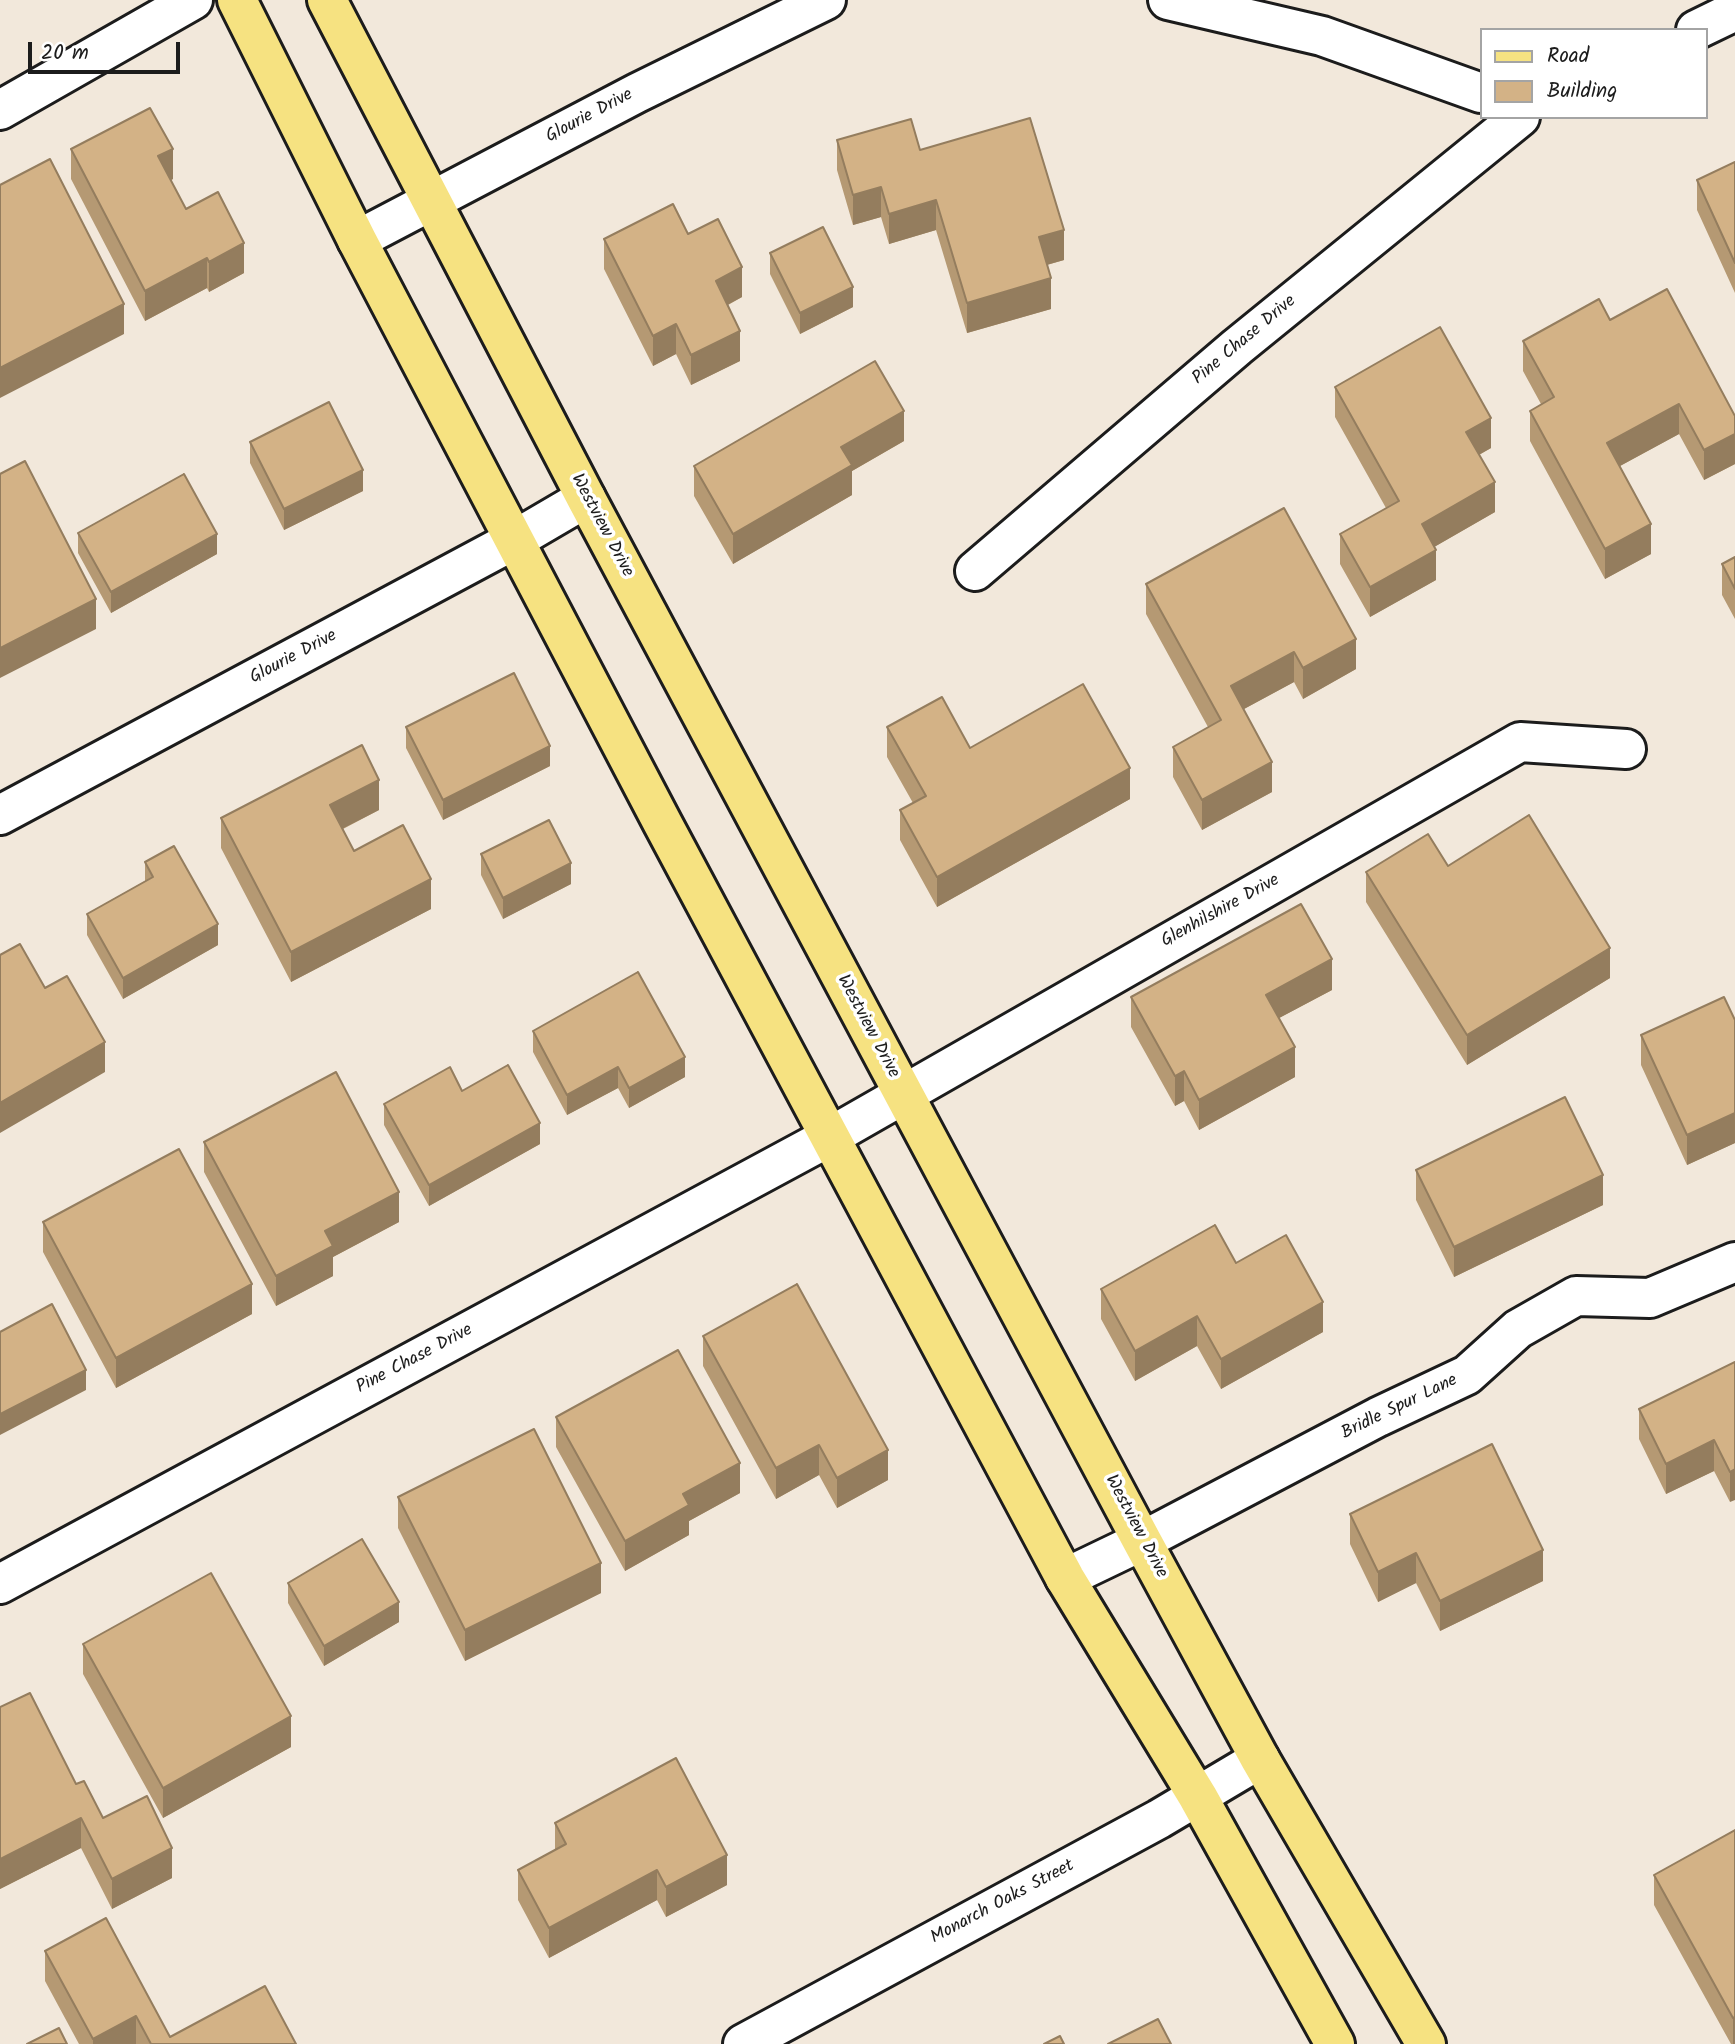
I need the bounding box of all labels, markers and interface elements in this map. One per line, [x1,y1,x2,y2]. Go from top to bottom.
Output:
scale bar [32,28,184,72]
legend [1480,28,1707,119]
text: 20 m [41,37,89,70]
text: Road [1547,40,1589,73]
text: Building [1547,75,1617,108]
street label: Glourie Drive [543,85,637,149]
street label: Pine Chase Drive [1189,291,1301,391]
street label: Westview Drive [565,471,637,581]
street label: Glourie Drive [247,626,341,690]
street label: Glenhilshire Drive [1158,871,1284,953]
street label: Westview Drive [831,972,903,1082]
street label: Pine Chase Drive [353,1320,477,1400]
street label: Bridle Spur Lane [1338,1371,1462,1445]
street label: Westview Drive [1099,1472,1171,1582]
street label: Monarch Oaks Street [927,1856,1079,1950]

